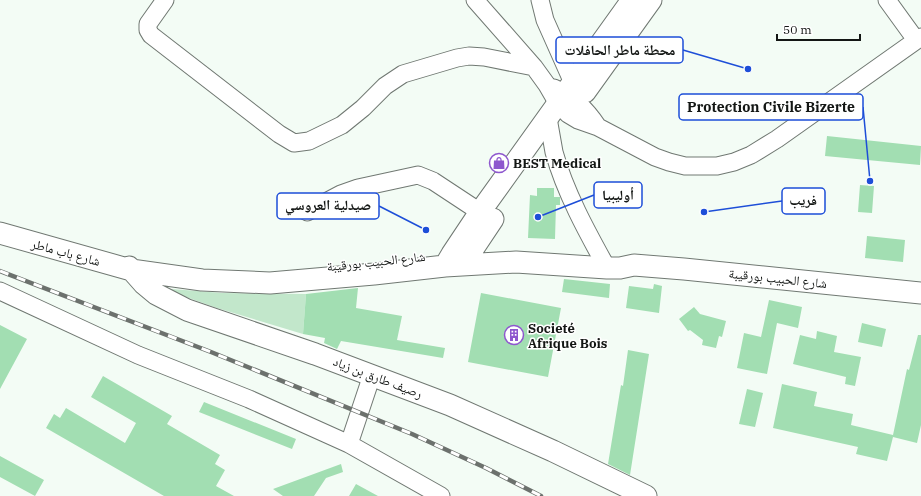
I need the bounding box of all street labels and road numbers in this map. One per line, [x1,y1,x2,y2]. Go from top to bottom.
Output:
street label: شارع باب ماطر [28,235,102,271]
street label: شارع الحبيب بورقيبة [326,248,426,276]
street label: شارع الحبيب بورقيبة [728,265,828,293]
street label: رصيف طارق بن زياد [331,353,425,402]

